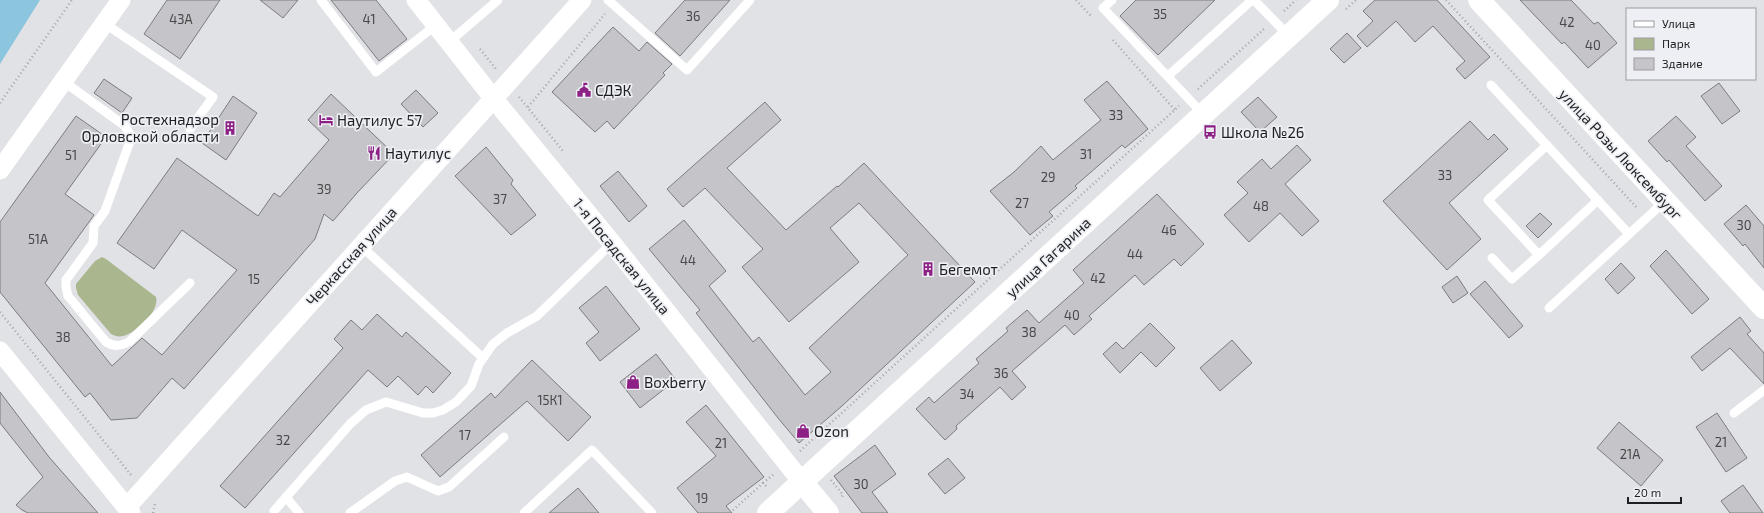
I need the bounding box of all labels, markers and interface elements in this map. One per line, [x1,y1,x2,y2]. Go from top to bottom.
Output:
house number: 35 [1153,6,1167,22]
house number: 36 [686,8,700,24]
legend [1626,8,1756,80]
house number: 43А [169,11,193,27]
house number: 41 [362,11,376,27]
house number: 42 [1559,14,1575,30]
text: Улица [1662,16,1695,30]
text: Парк [1662,36,1691,50]
house number: 40 [1585,37,1601,53]
text: Здание [1662,56,1703,70]
place label: СДЭК [595,81,632,99]
public building icon: СДЭК [576,82,592,98]
street label: улица Розы Люксембург [1555,85,1686,224]
house number: 33 [1109,107,1123,123]
place label: Ростехнадзор Орловской области [81,110,219,145]
place label: Наутилус 57 [337,111,423,130]
hotel icon: Наутилус 57 [318,112,334,128]
building icon: Ростехнадзор Орловской области [222,120,238,136]
place label: Школа №26 [1221,123,1304,141]
bus stop icon: Школа №26 [1202,124,1218,140]
place label: Наутилус [385,144,451,163]
restaurant icon: Наутилус [366,145,382,161]
house number: 31 [1080,146,1092,162]
house number: 51 [65,147,77,163]
house number: 33 [1438,167,1452,183]
house number: 29 [1041,169,1055,185]
house number: 39 [317,181,331,197]
house number: 37 [493,191,507,207]
street label: 1-я Посадская улица [569,194,674,318]
house number: 27 [1015,195,1029,211]
house number: 48 [1253,198,1269,214]
street label: Черкасская улица [302,203,401,310]
street label: улица Гагарина [1002,213,1095,302]
house number: 30 [1736,217,1752,233]
house number: 46 [1161,222,1177,238]
house number: 51А [28,231,48,247]
house number: 44 [1127,246,1143,262]
house number: 44 [680,252,696,268]
place label: Бегемот [939,260,998,278]
building icon: Бегемот [920,261,936,277]
house number: 42 [1090,270,1106,286]
house number: 15 [248,271,260,287]
house number: 40 [1064,307,1080,323]
house number: 38 [1021,324,1037,340]
house number: 38 [55,329,71,345]
house number: 36 [994,365,1008,381]
place label: Boxberry [644,373,706,391]
shop icon: Boxberry [625,374,641,390]
house number: 34 [959,386,975,402]
house number: 15К1 [537,392,563,408]
place label: Ozon [814,422,849,440]
shop icon: Ozon [795,423,811,439]
house number: 17 [459,427,471,443]
house number: 32 [276,432,290,448]
house number: 21 [1715,434,1727,450]
house number: 21 [715,435,727,451]
house number: 21А [1620,446,1640,462]
house number: 30 [853,476,869,492]
scale bar [1628,479,1681,505]
text: 20 m [1634,485,1661,499]
house number: 19 [696,490,708,506]

